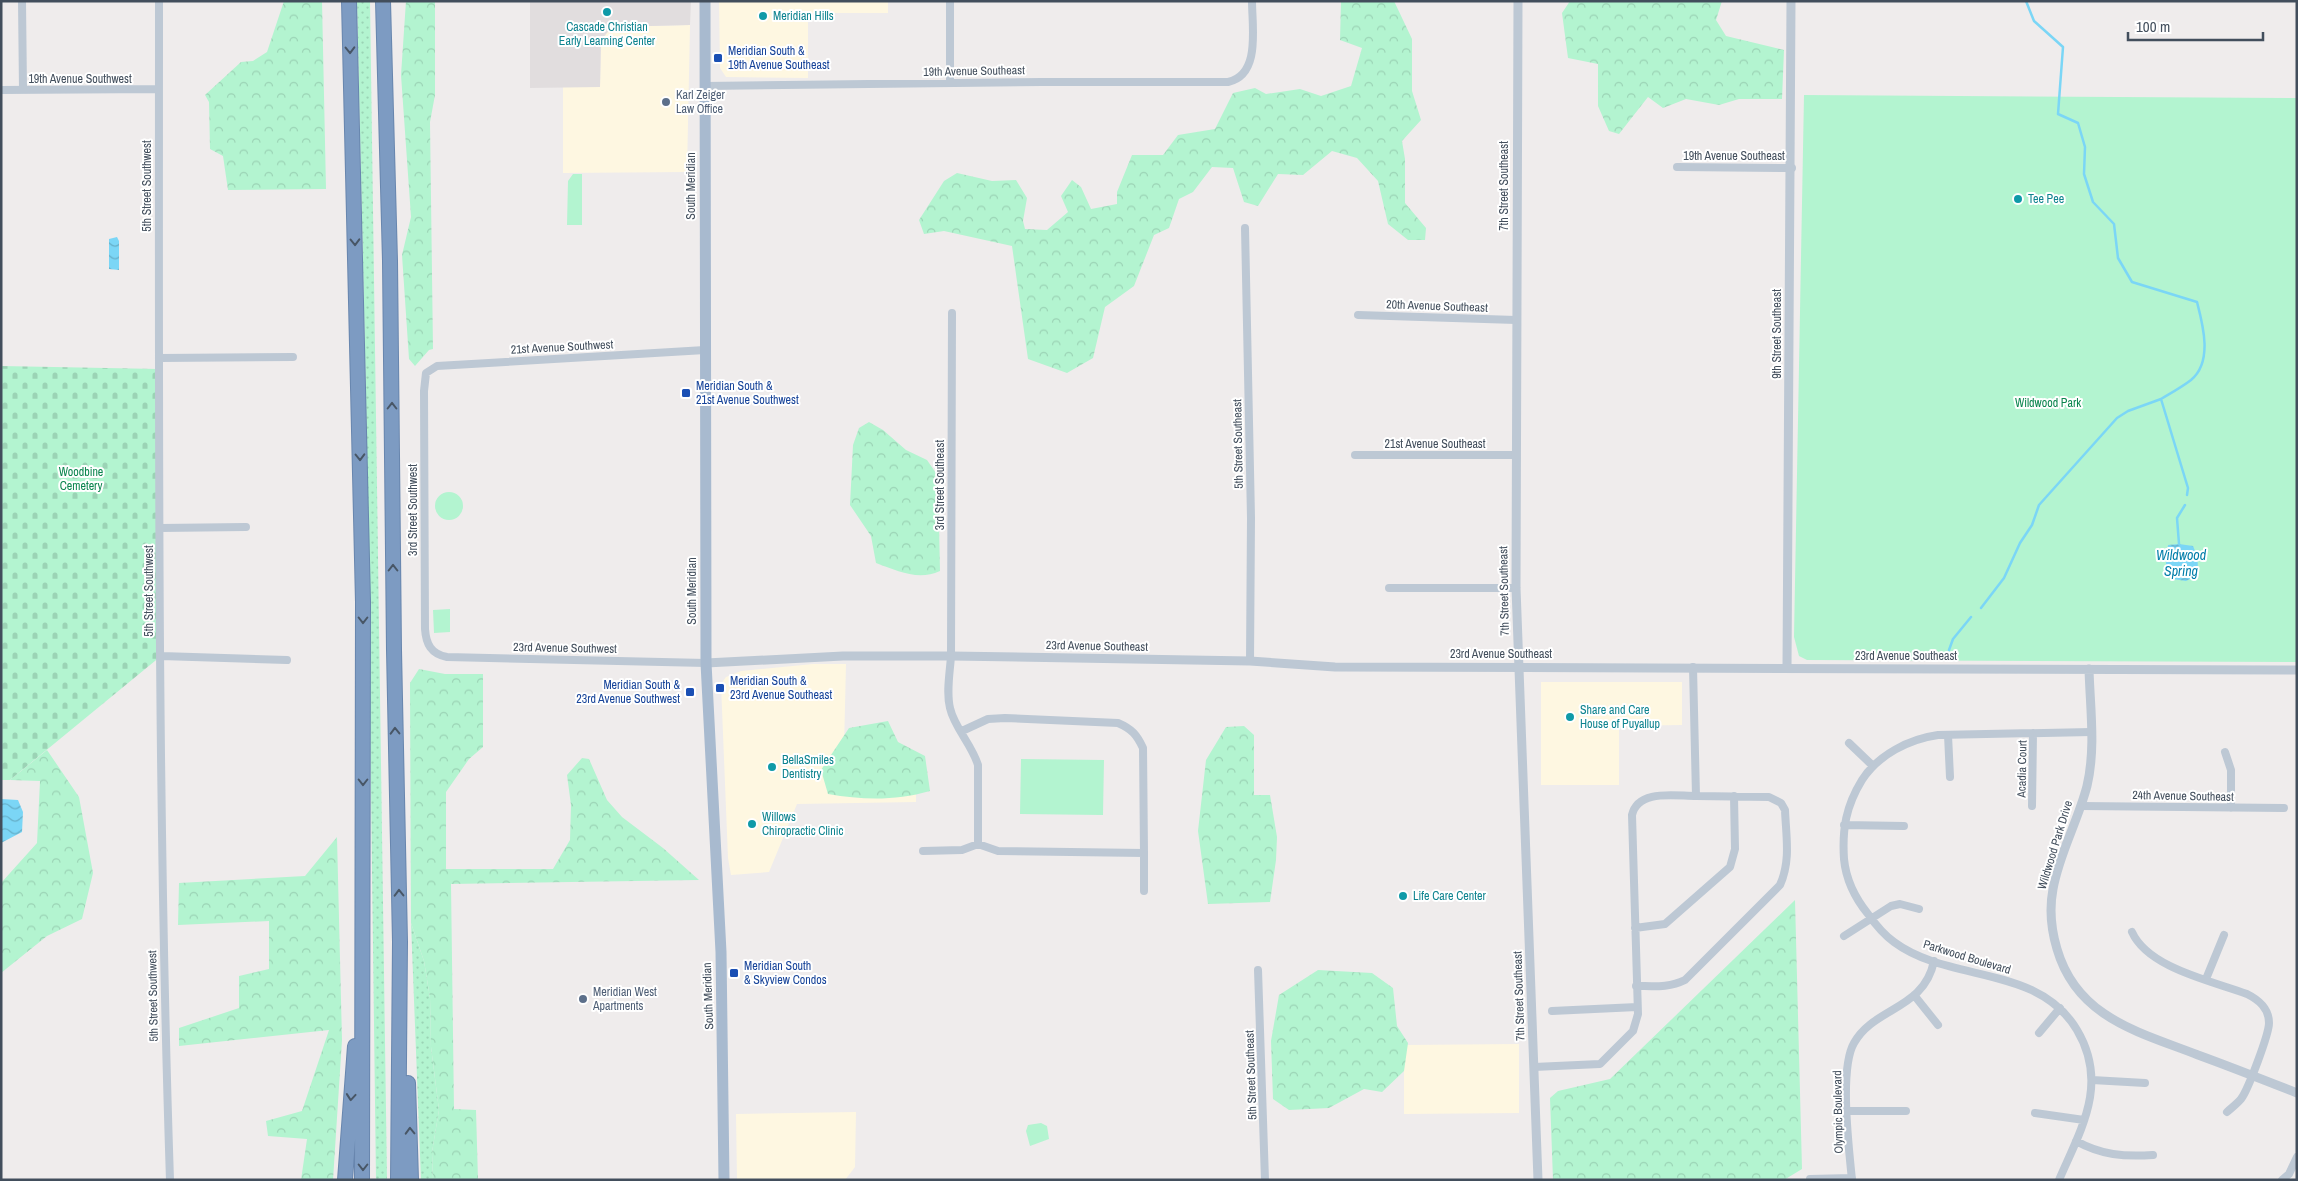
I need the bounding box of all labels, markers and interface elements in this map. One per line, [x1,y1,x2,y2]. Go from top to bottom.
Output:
marker: Cascade Christian Early Learning Center [601,6,613,18]
place label: Meridian Hills [773,8,834,24]
marker: Meridian Hills [757,10,769,22]
scale bar [2128,10,2263,42]
text: 100 m [2136,16,2170,37]
place label: Cascade Christian Early Learning Center [559,19,656,49]
place label: Meridian South & 19th Avenue Southeast [728,43,830,73]
one-way arrow [345,46,355,54]
marker: Meridian South & 19th Avenue Southeast [712,52,724,64]
street label: 19th Avenue Southeast [923,62,1025,80]
street label: 19th Avenue Southwest [28,71,132,87]
place label: Karl Zeiger Law Office [676,87,725,117]
marker: Karl Zeiger Law Office [660,96,672,108]
street label: 5th Street Southwest [139,140,155,232]
street label: 7th Street Southeast [1496,141,1512,231]
street label: 19th Avenue Southeast [1683,148,1785,164]
street label: South Meridian [683,152,699,220]
place label: Tee Pee [2028,191,2064,207]
marker: Tee Pee [2012,193,2024,205]
one-way arrow [349,238,360,246]
street label: 9th Street Southeast [1769,289,1785,379]
street label: 20th Avenue Southeast [1386,296,1488,316]
street label: 21st Avenue Southwest [510,336,614,358]
place label: Meridian South & 21st Avenue Southwest [696,378,799,408]
marker: Meridian South & 21st Avenue Southwest [680,387,692,399]
park label: Wildwood Park [2015,395,2081,411]
street label: 5th Street Southeast [1229,399,1247,489]
one-way arrow [386,402,397,410]
street label: 21st Avenue Southeast [1384,436,1486,452]
street label: 3rd Street Southeast [932,440,948,530]
one-way arrow [355,454,365,461]
park label: Woodbine Cemetery [59,464,103,494]
street label: 3rd Street Southwest [405,464,421,556]
street label: 5th Street Southwest [141,545,157,637]
street label: 7th Street Southeast [1495,546,1513,636]
water label: Wildwood Spring [2156,546,2207,580]
street label: South Meridian [684,557,700,625]
one-way arrow [388,564,398,572]
one-way arrow [358,616,368,624]
street label: 23rd Avenue Southeast [1046,637,1148,655]
street label: 23rd Avenue Southwest [513,639,617,657]
street label: 23rd Avenue Southeast [1450,646,1552,662]
street label: 23rd Avenue Southeast [1855,648,1957,664]
place label: Meridian South & 23rd Avenue Southeast [730,673,832,703]
place label: Meridian South & 23rd Avenue Southwest [576,677,680,707]
marker: Meridian South & 23rd Avenue Southeast [714,682,726,694]
marker: Meridian South & 23rd Avenue Southwest [684,686,696,698]
place label: Share and Care House of Puyallup [1580,702,1660,732]
marker: Share and Care House of Puyallup [1564,711,1576,723]
one-way arrow [390,727,400,734]
street label: Acadia Court [2013,740,2031,799]
place label: BellaSmiles Dentistry [782,752,834,782]
marker: BellaSmiles Dentistry [766,761,778,773]
one-way arrow [358,778,368,786]
street label: 24th Avenue Southeast [2132,787,2234,805]
street label: Wildwood Park Drive [2034,798,2076,892]
place label: Willows Chiropractic Clinic [762,809,844,839]
marker: Willows Chiropractic Clinic [746,818,758,830]
place label: Life Care Center [1413,888,1486,904]
one-way arrow [394,889,404,897]
marker: Life Care Center [1397,890,1409,902]
street label: Parkwood Boulevard [1921,936,2013,978]
street label: 5th Street Southwest [144,950,162,1042]
street label: 7th Street Southeast [1509,951,1529,1041]
place label: Meridian South & Skyview Condos [744,958,827,988]
street label: South Meridian [699,962,717,1030]
marker: Meridian South & Skyview Condos [728,967,740,979]
place label: Meridian West Apartments [592,984,657,1014]
marker: Meridian West Apartments [577,993,589,1005]
street label: 5th Street Southeast [1241,1030,1261,1120]
street label: Olympic Boulevard [1829,1070,1847,1154]
one-way arrow [346,1093,357,1101]
one-way arrow [405,1127,415,1134]
one-way arrow [357,1163,368,1171]

